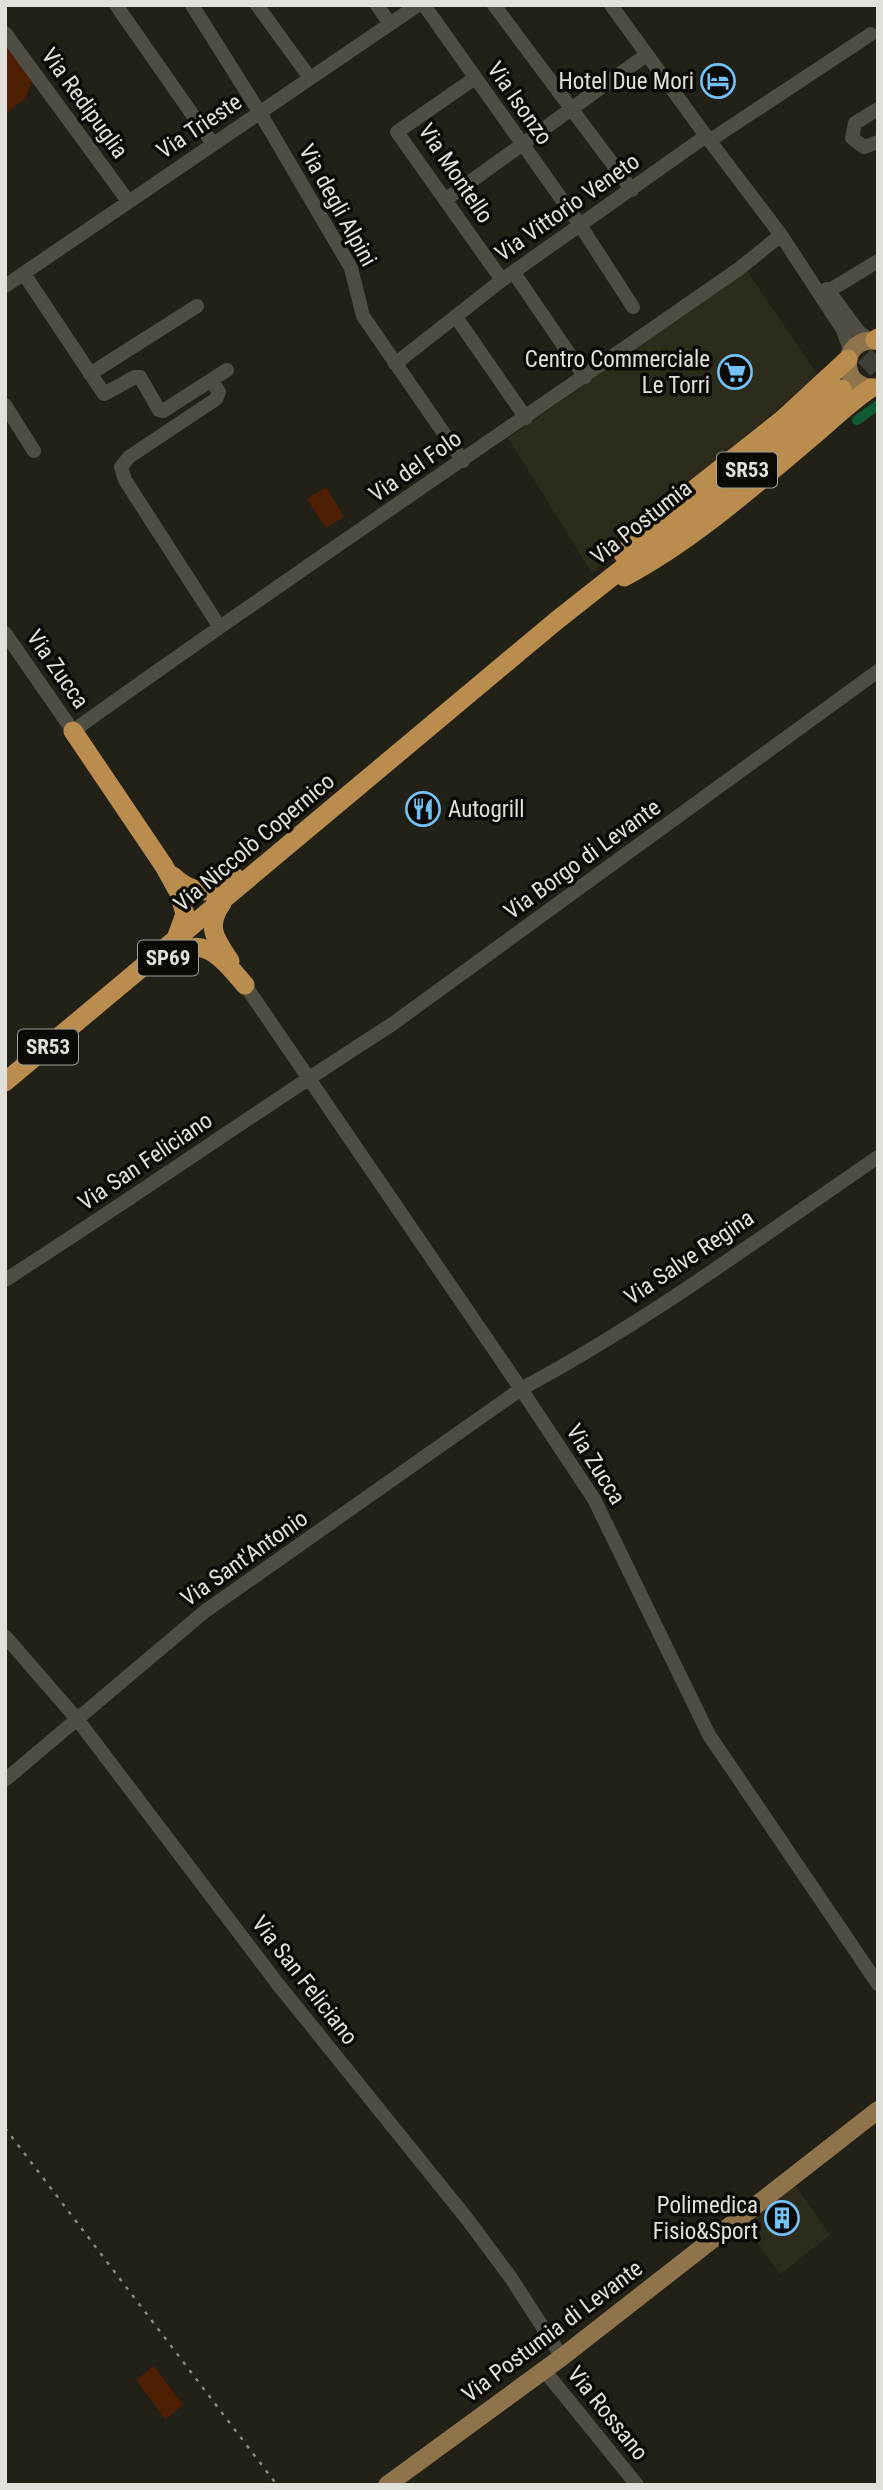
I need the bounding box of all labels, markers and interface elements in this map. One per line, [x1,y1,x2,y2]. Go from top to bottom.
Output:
street label: Via Redipuglia [36,43,134,164]
street label: Via Isonzo [481,57,558,150]
hotel icon: Hotel Due Mori [699,62,737,100]
place label: Hotel Due Mori [559,68,694,95]
street label: Via Trieste [152,88,247,165]
street label: Via Montello [412,118,499,228]
street label: Via degli Alpini [293,139,382,271]
street label: Via Vittorio Veneto [490,148,645,267]
place label: Centro Commerciale Le Torri [525,346,710,399]
supermarket icon: Centro Commerciale Le Torri [716,353,754,391]
street label: Via del Folo [364,425,467,508]
road number: SR53 [717,452,777,488]
street label: Via Postumia [585,475,697,570]
street label: Via Zucca [21,625,94,714]
street label: Via Niccolò Copernico [169,767,340,917]
restaurant icon: Autogrill [404,790,442,828]
street label: Via Borgo di Levante [499,794,666,925]
place label: Autogrill [448,796,525,823]
road number: SP69 [138,940,198,976]
road number: SR53 [18,1030,78,1064]
street label: Via San Feliciano [73,1107,217,1216]
street label: Via Salve Regina [619,1204,759,1311]
street label: Via Zucca [560,1419,631,1509]
street label: Via Sant'Antonio [176,1505,313,1612]
street label: Via San Feliciano [246,1911,363,2050]
place label: Polimedica Fisio&Sport [653,2192,758,2245]
building icon: Polimedica Fisio&Sport [763,2199,801,2237]
street label: Via Postumia di Levante [457,2255,648,2408]
street label: Via Rossano [562,2361,654,2466]

